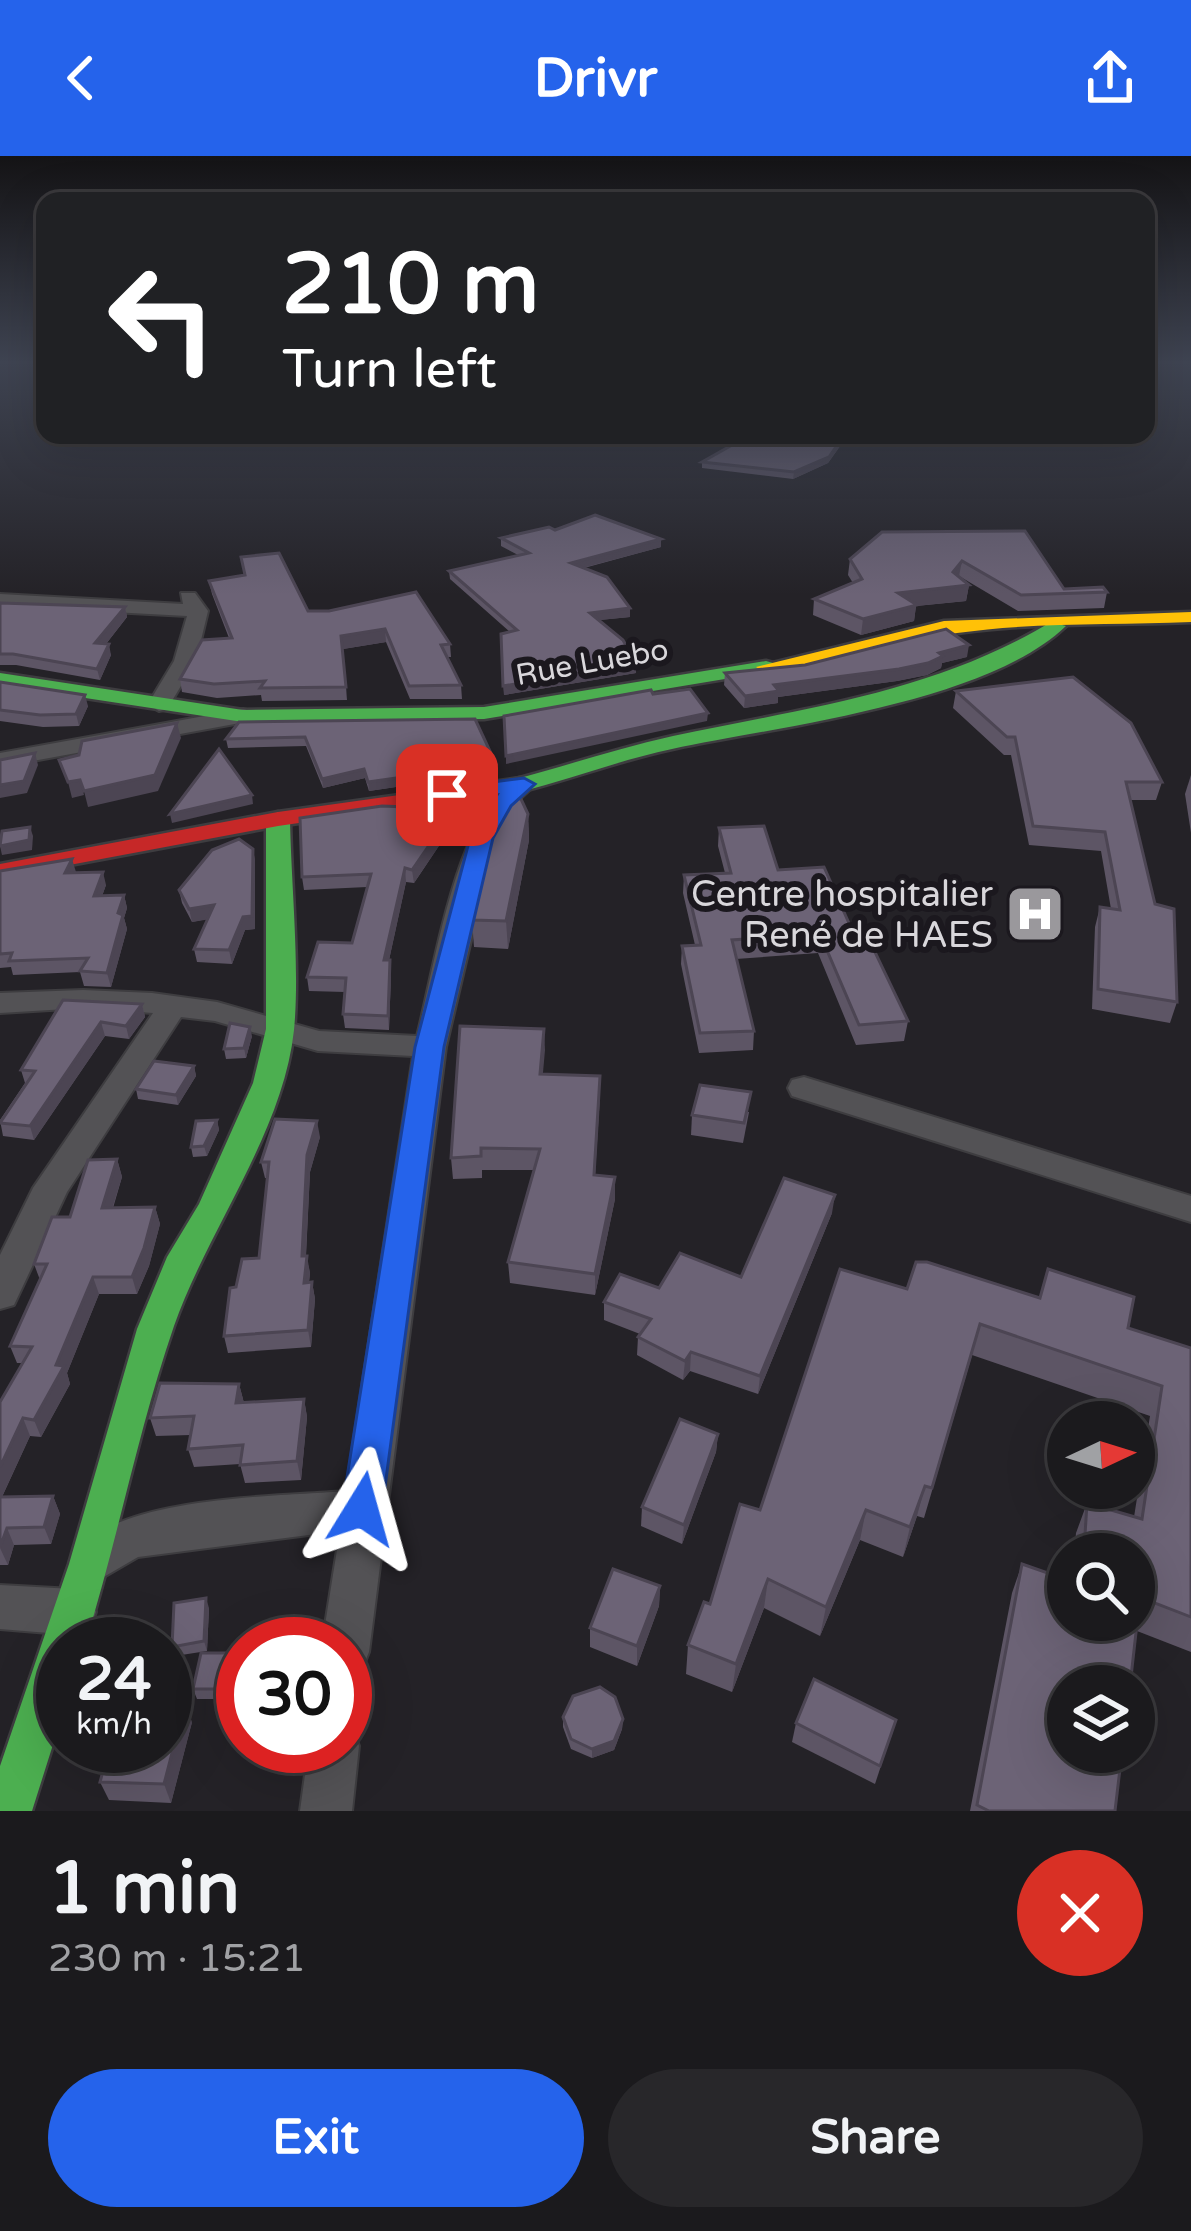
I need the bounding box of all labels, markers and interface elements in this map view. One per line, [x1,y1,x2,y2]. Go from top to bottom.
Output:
icon: back [48,45,114,111]
icon: share [1077,45,1143,111]
text: Drivr [534,46,657,111]
text: 210 m [282,235,539,336]
icon: left [84,240,240,396]
text: Turn left [282,337,497,402]
street label: Rue Luebo [513,631,671,694]
pin [396,744,498,846]
icon: arrive [414,762,480,828]
place label: Centre hospitalier René de HAES [691,873,993,957]
hospital icon: Centre hospitalier René de HAES [1004,883,1066,945]
north arrow [1047,1401,1155,1509]
map controls [1047,1401,1155,1773]
position arrow [299,1446,425,1572]
button: search [1047,1533,1155,1641]
speed limit sign: 30 [216,1617,372,1773]
text: 24 [76,1644,152,1716]
button: layers [1047,1665,1155,1773]
text: km/h [76,1706,152,1743]
text: 1 min [48,1846,240,1933]
button: close [1017,1850,1143,1976]
text: 230 m · 15:21 [48,1935,306,1982]
button: Exit [48,2069,584,2207]
button: Share [608,2069,1143,2207]

